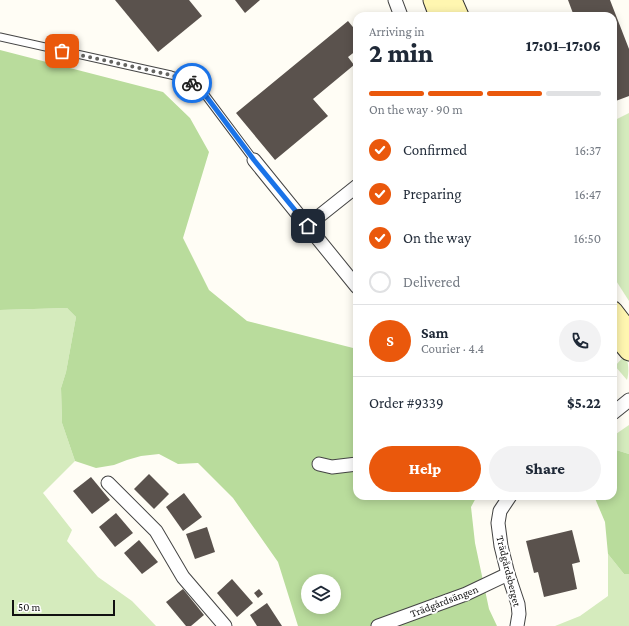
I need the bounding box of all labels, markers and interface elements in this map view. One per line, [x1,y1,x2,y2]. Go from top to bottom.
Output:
text: Arriving in [369,24,425,39]
pin [45,34,79,68]
text: 17:01–17:06 [526,38,601,54]
text: 2 min [369,39,433,68]
icon: bag [51,40,73,62]
courier [172,63,212,103]
icon: bike [181,72,203,94]
text: On the way · 90 m [369,102,463,117]
icon: check [369,139,391,161]
text: Confirmed [403,142,467,158]
text: 16:37 [575,143,601,158]
icon: check [369,183,391,205]
text: Preparing [403,186,462,202]
text: 16:47 [575,187,601,202]
pin [291,209,325,243]
icon: home [297,215,319,237]
icon: check [369,227,391,249]
text: On the way [403,230,471,246]
text: 16:50 [574,231,601,246]
text: Delivered [403,274,460,290]
button: phone [559,320,601,362]
text: Sam [421,325,449,341]
text: S [386,333,394,349]
text: Courier · 4.4 [421,341,484,356]
text: Order #9339 [369,395,444,411]
text: $5.22 [567,395,601,411]
button: Help [369,446,481,492]
button: Share [489,446,601,492]
street label: Trädgårdsberget [493,534,524,608]
map controls [301,574,341,614]
button: layers [301,574,341,614]
street label: Trädgårdsängen [408,583,480,620]
scale bar [12,598,115,617]
text: 50 m [18,601,40,613]

